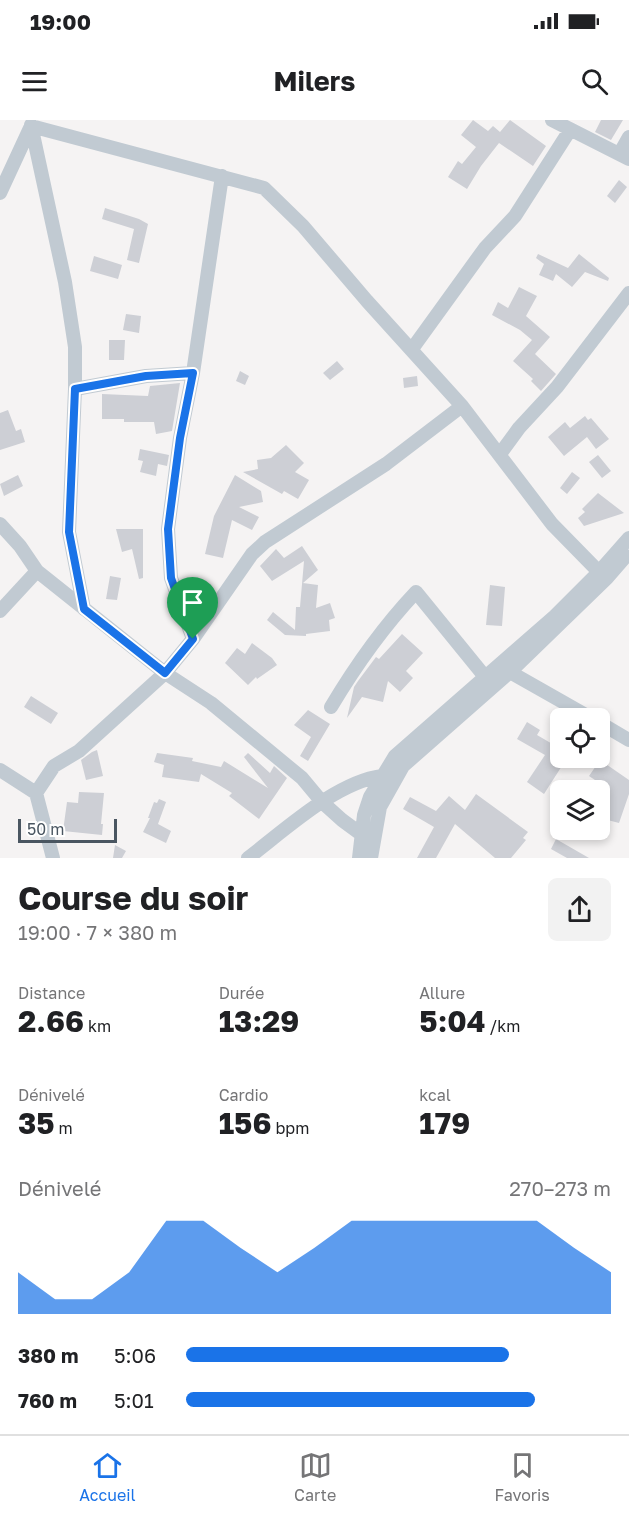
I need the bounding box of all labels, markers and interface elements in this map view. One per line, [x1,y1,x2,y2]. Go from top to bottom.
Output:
text: 19:00 [30,8,91,35]
icon: menu [18,65,51,98]
text: Milers [274,65,355,97]
icon: search [578,65,611,98]
pin [167,577,218,639]
icon: arrive [176,586,209,619]
map controls [550,708,610,840]
button: locate [550,708,610,768]
button: layers [550,780,610,840]
scale bar [18,816,117,844]
text: 50 m [27,819,64,839]
text: Course du soir [18,878,248,917]
button: share [548,878,611,941]
text: 19:00 · 7 × 380 m [18,920,177,944]
text: Distance [18,983,85,1003]
text: Durée [219,983,264,1003]
text: Allure [419,983,465,1003]
text: 2.66 [18,1003,84,1039]
text: 13:29 [219,1003,299,1039]
text: 5:04 [419,1003,485,1039]
text: km [84,1016,111,1036]
text: /km [485,1016,520,1036]
text: Dénivelé [18,1085,85,1105]
text: Cardio [219,1085,268,1105]
text: kcal [419,1085,451,1105]
text: 35 [18,1105,55,1141]
text: 156 [219,1105,271,1141]
text: 179 [419,1105,470,1141]
text: m [55,1118,73,1138]
text: bpm [271,1118,309,1138]
text: Dénivelé [18,1176,101,1200]
text: 270–273 m [509,1176,611,1200]
text: 380 m [18,1343,79,1367]
text: 5:06 [114,1343,156,1367]
text: 760 m [18,1388,77,1412]
text: 5:01 [114,1388,154,1412]
tab: Accueil [79,1449,136,1505]
tab: Carte [294,1449,336,1505]
tab: Favoris [495,1449,550,1505]

